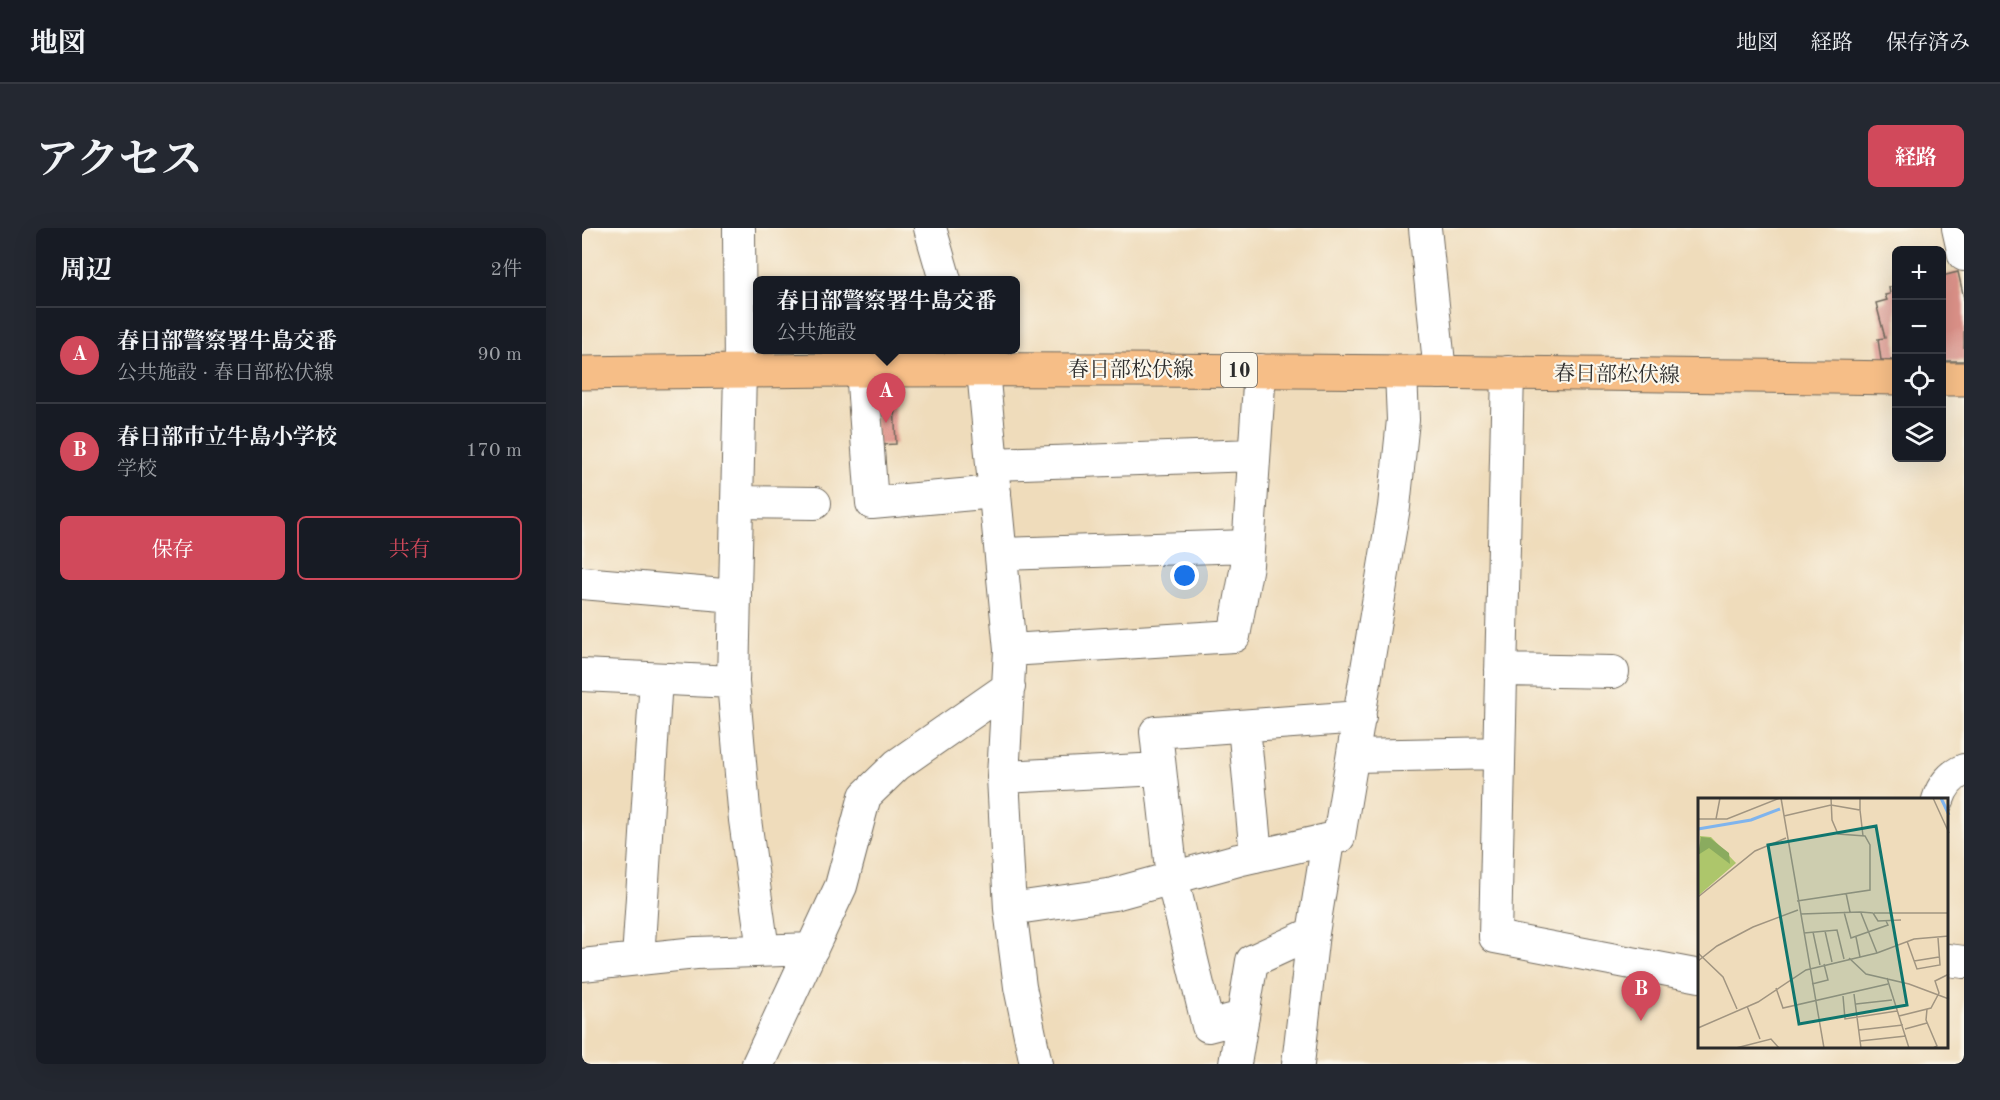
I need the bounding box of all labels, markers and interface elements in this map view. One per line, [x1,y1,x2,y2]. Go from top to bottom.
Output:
text: 地図 [30,31,86,59]
text: 地図 [1736,33,1778,54]
text: 経路 [1811,33,1853,54]
text: 保存済み [1886,33,1970,54]
button: 経路 [1868,125,1964,187]
text: アクセス [36,141,203,183]
map controls [1892,246,1946,462]
button: + [1892,246,1946,300]
text: 周辺 [60,258,112,284]
text: 2件 [490,260,522,280]
popup [753,276,1020,354]
text: 春日部警察署牛島交番 [776,291,997,313]
button: − [1892,300,1946,354]
text: 公共施設 [776,324,856,344]
text: 春日部警察署牛島交番 [117,331,337,353]
text: A [72,345,87,365]
text: 90 m [477,345,522,365]
road number: 10 [1221,353,1257,387]
button: locate [1892,354,1946,408]
street label: 春日部松伏線 [1068,358,1194,381]
street label: 春日部松伏線 [1554,362,1680,387]
text: 公共施設 · 春日部松伏線 [117,364,334,384]
pin: A [866,374,906,423]
button: layers [1892,408,1946,462]
text: 春日部市立牛島小学校 [117,427,337,449]
text: B [72,441,87,461]
text: 170 m [466,441,522,461]
text: 学校 [117,460,157,480]
button: 保存 [60,516,285,580]
button: 共有 [297,516,522,580]
your location [1170,561,1199,590]
inset map [1698,798,1949,1049]
pin: B [1622,972,1660,1021]

